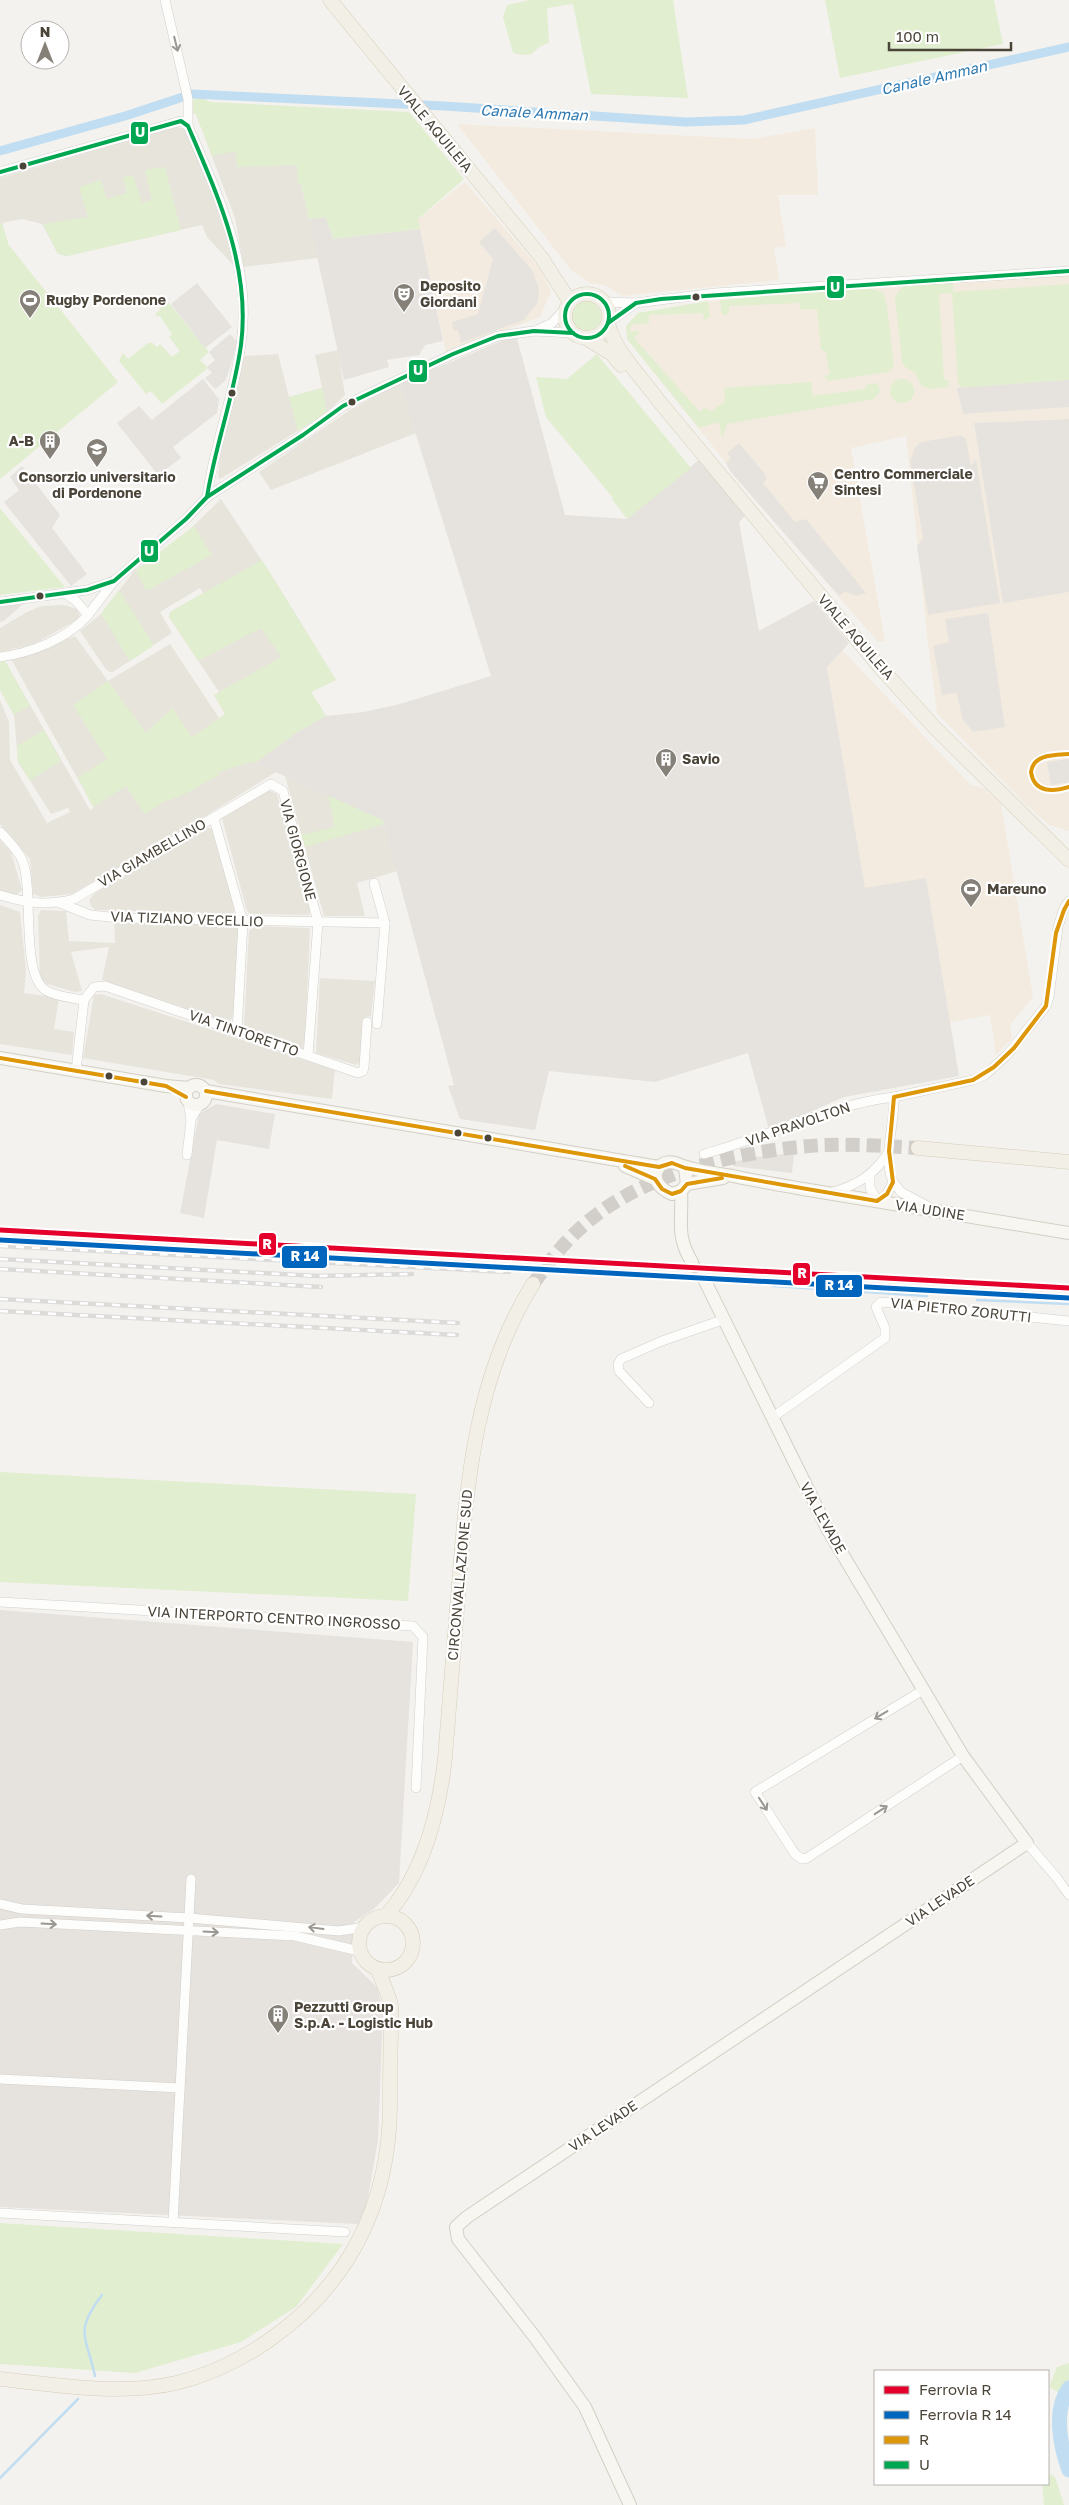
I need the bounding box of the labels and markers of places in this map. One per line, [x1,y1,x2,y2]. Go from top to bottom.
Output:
unlabelled marker [18,161,28,171]
place label: Deposito Giordani [420,277,481,310]
theatre icon: Deposito Giordani [392,282,416,313]
sports icon: Rugby Pordenone [18,288,42,319]
place label: Rugby Pordenone [46,291,166,308]
unlabelled marker [691,292,701,302]
unlabelled marker [227,388,237,398]
unlabelled marker [347,397,357,407]
building icon: A-B [38,429,62,460]
place label: A-B [9,432,34,449]
school or university icon: Consorzio universitario di Pordenone [85,437,109,468]
place label: Centro Commerciale Sintesi [834,465,973,498]
place label: Consorzio universitario di Pordenone [18,468,176,501]
supermarket icon: Centro Commerciale Sintesi [806,470,830,501]
unlabelled marker [35,591,45,601]
building icon: Savio [654,747,678,778]
place label: Savio [682,750,720,767]
sports icon: Mareuno [959,877,983,908]
place label: Mareuno [987,880,1046,897]
unlabelled marker [104,1071,114,1081]
unlabelled marker [139,1077,149,1087]
unlabelled marker [453,1128,463,1138]
unlabelled marker [483,1133,493,1143]
place label: Pezzutti Group S.p.A. - Logistic Hub [294,1998,433,2031]
building icon: Pezzutti Group S.p.A. - Logistic Hub [266,2003,290,2034]

